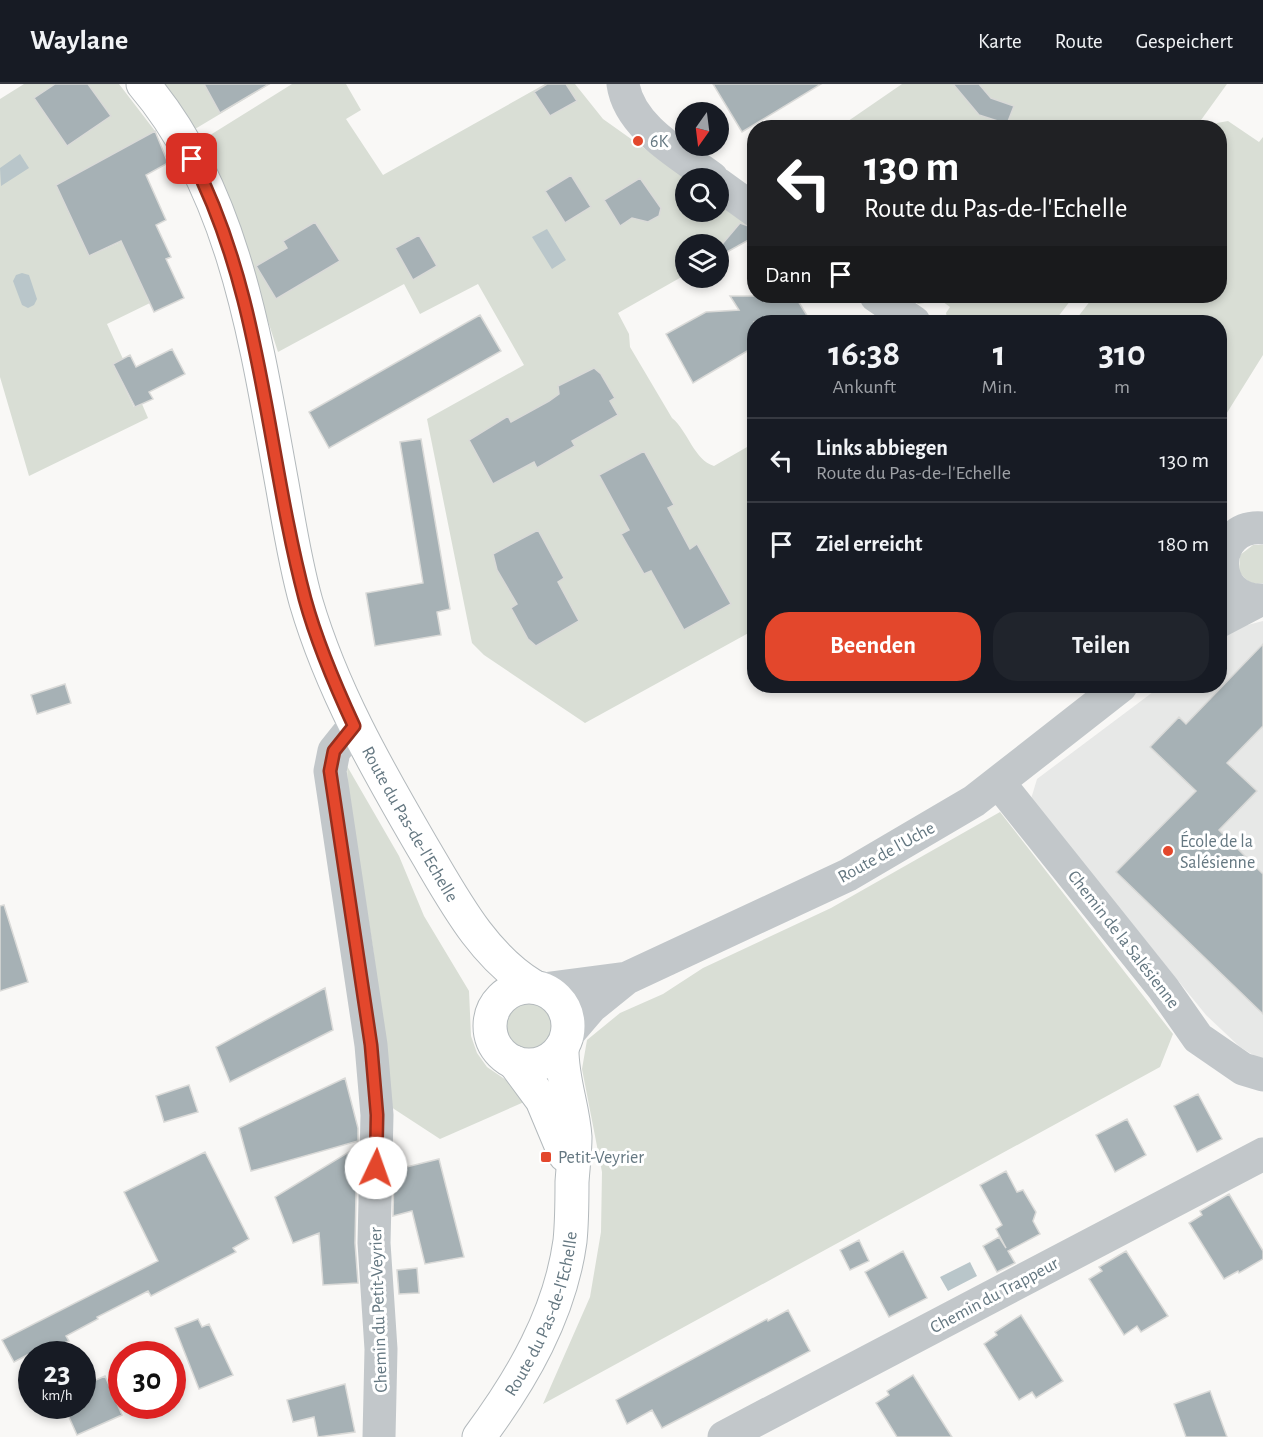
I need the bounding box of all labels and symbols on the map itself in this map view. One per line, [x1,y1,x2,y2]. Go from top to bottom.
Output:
north arrow [675,102,729,156]
pin [166,133,217,184]
place label: 6K [650,133,668,151]
marker: 6K [631,134,645,148]
street label: Route du Pas-de-l'Echelle [358,744,461,905]
street label: Route de l'Uche [835,819,938,887]
place label: École de la Salésienne [1180,830,1255,872]
marker: École de la Salésienne [1161,844,1175,858]
street label: Chemin de la Salésienne [1064,867,1183,1012]
position arrow [344,1136,408,1200]
place label: Petit-Veyrier [558,1149,644,1167]
marker: Petit-Veyrier [539,1150,553,1164]
street label: Chemin du Petit-Veyrier [367,1227,391,1393]
street label: Route du Pas-de-l'Echelle [502,1231,581,1400]
street label: Chemin du Trappeur [927,1254,1062,1337]
speed limit sign: 30 [108,1341,186,1419]

